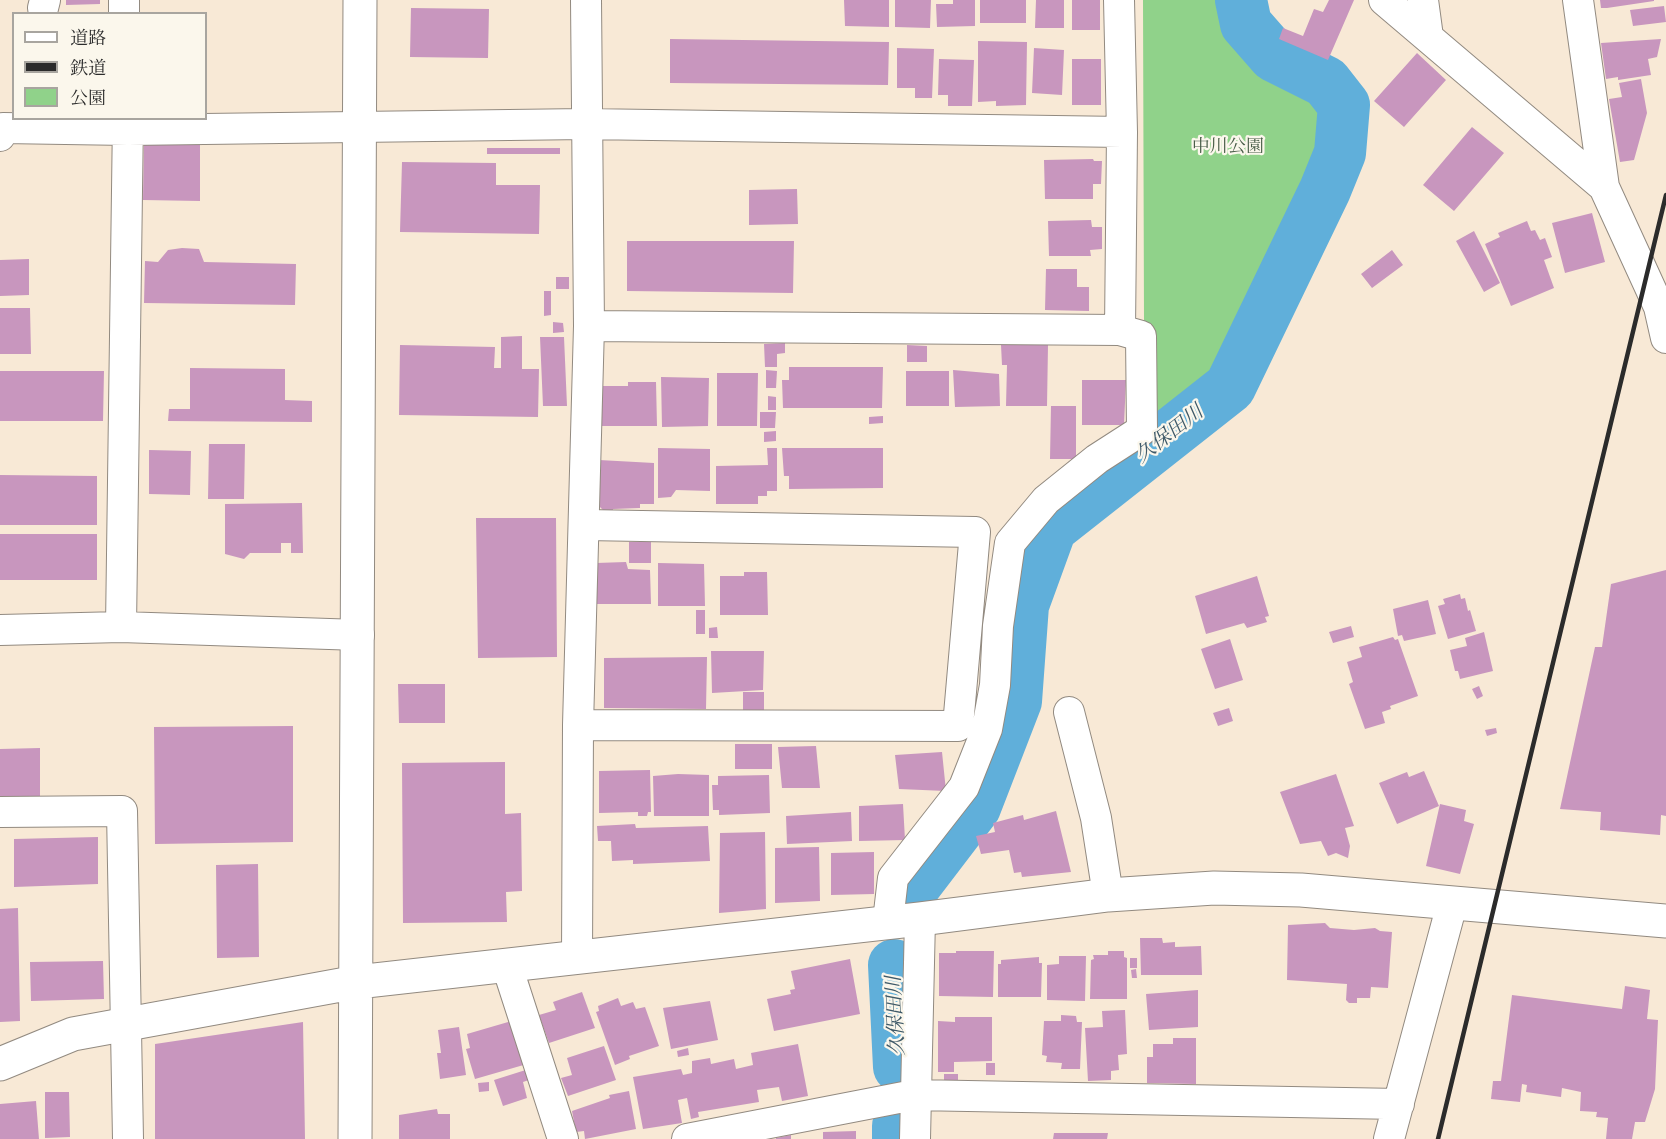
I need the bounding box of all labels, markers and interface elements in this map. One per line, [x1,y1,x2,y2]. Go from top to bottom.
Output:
legend [12,12,207,120]
text: 道路 [70,26,106,51]
text: 鉄道 [70,56,106,81]
text: 公園 [70,86,106,111]
park label: 中川公園 [1192,137,1264,159]
water label: 久保田川 [1131,401,1209,469]
water label: 久保田川 [883,975,911,1057]

